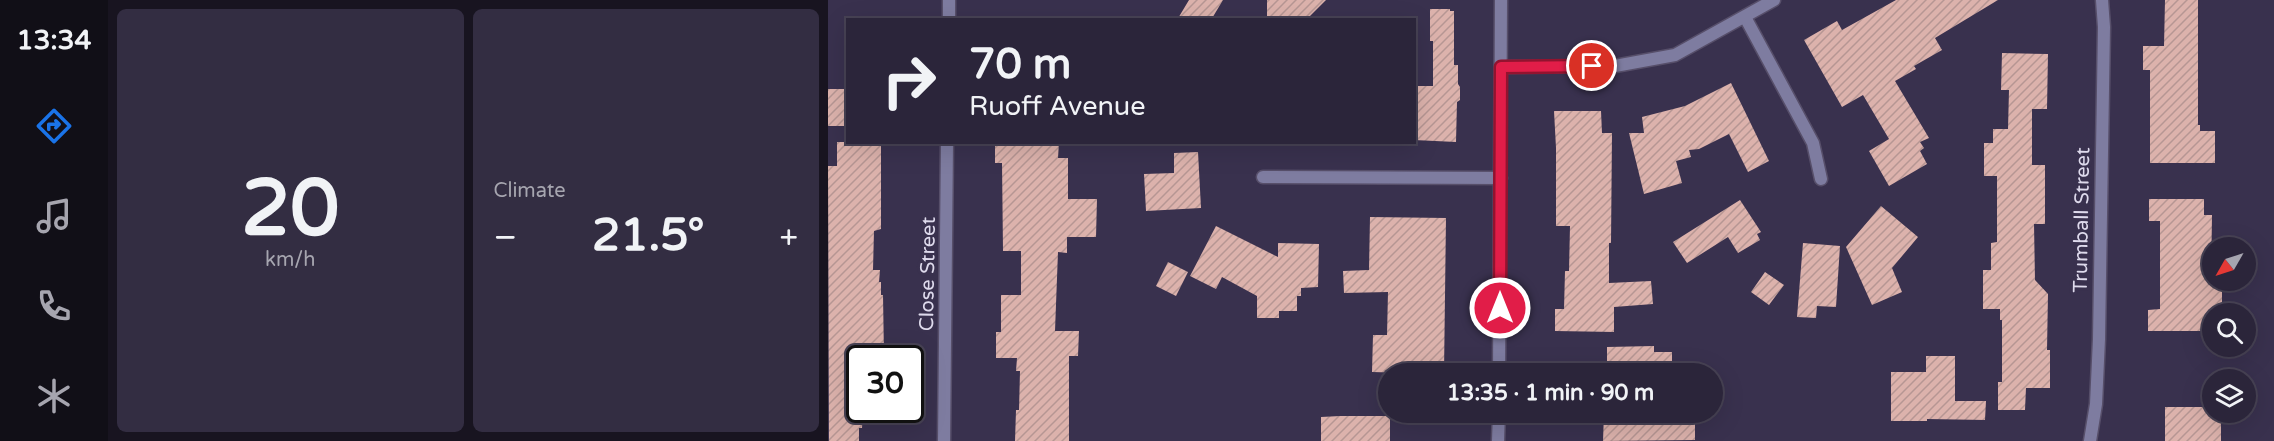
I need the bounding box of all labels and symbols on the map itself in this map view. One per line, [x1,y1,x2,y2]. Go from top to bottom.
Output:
pin [1566,40,1617,91]
street label: Trumball Street [2069,147,2095,293]
street label: Close Street [915,216,941,331]
north arrow [2202,237,2256,291]
position arrow [1468,276,1532,340]
speed limit sign: 30 [846,345,924,423]

